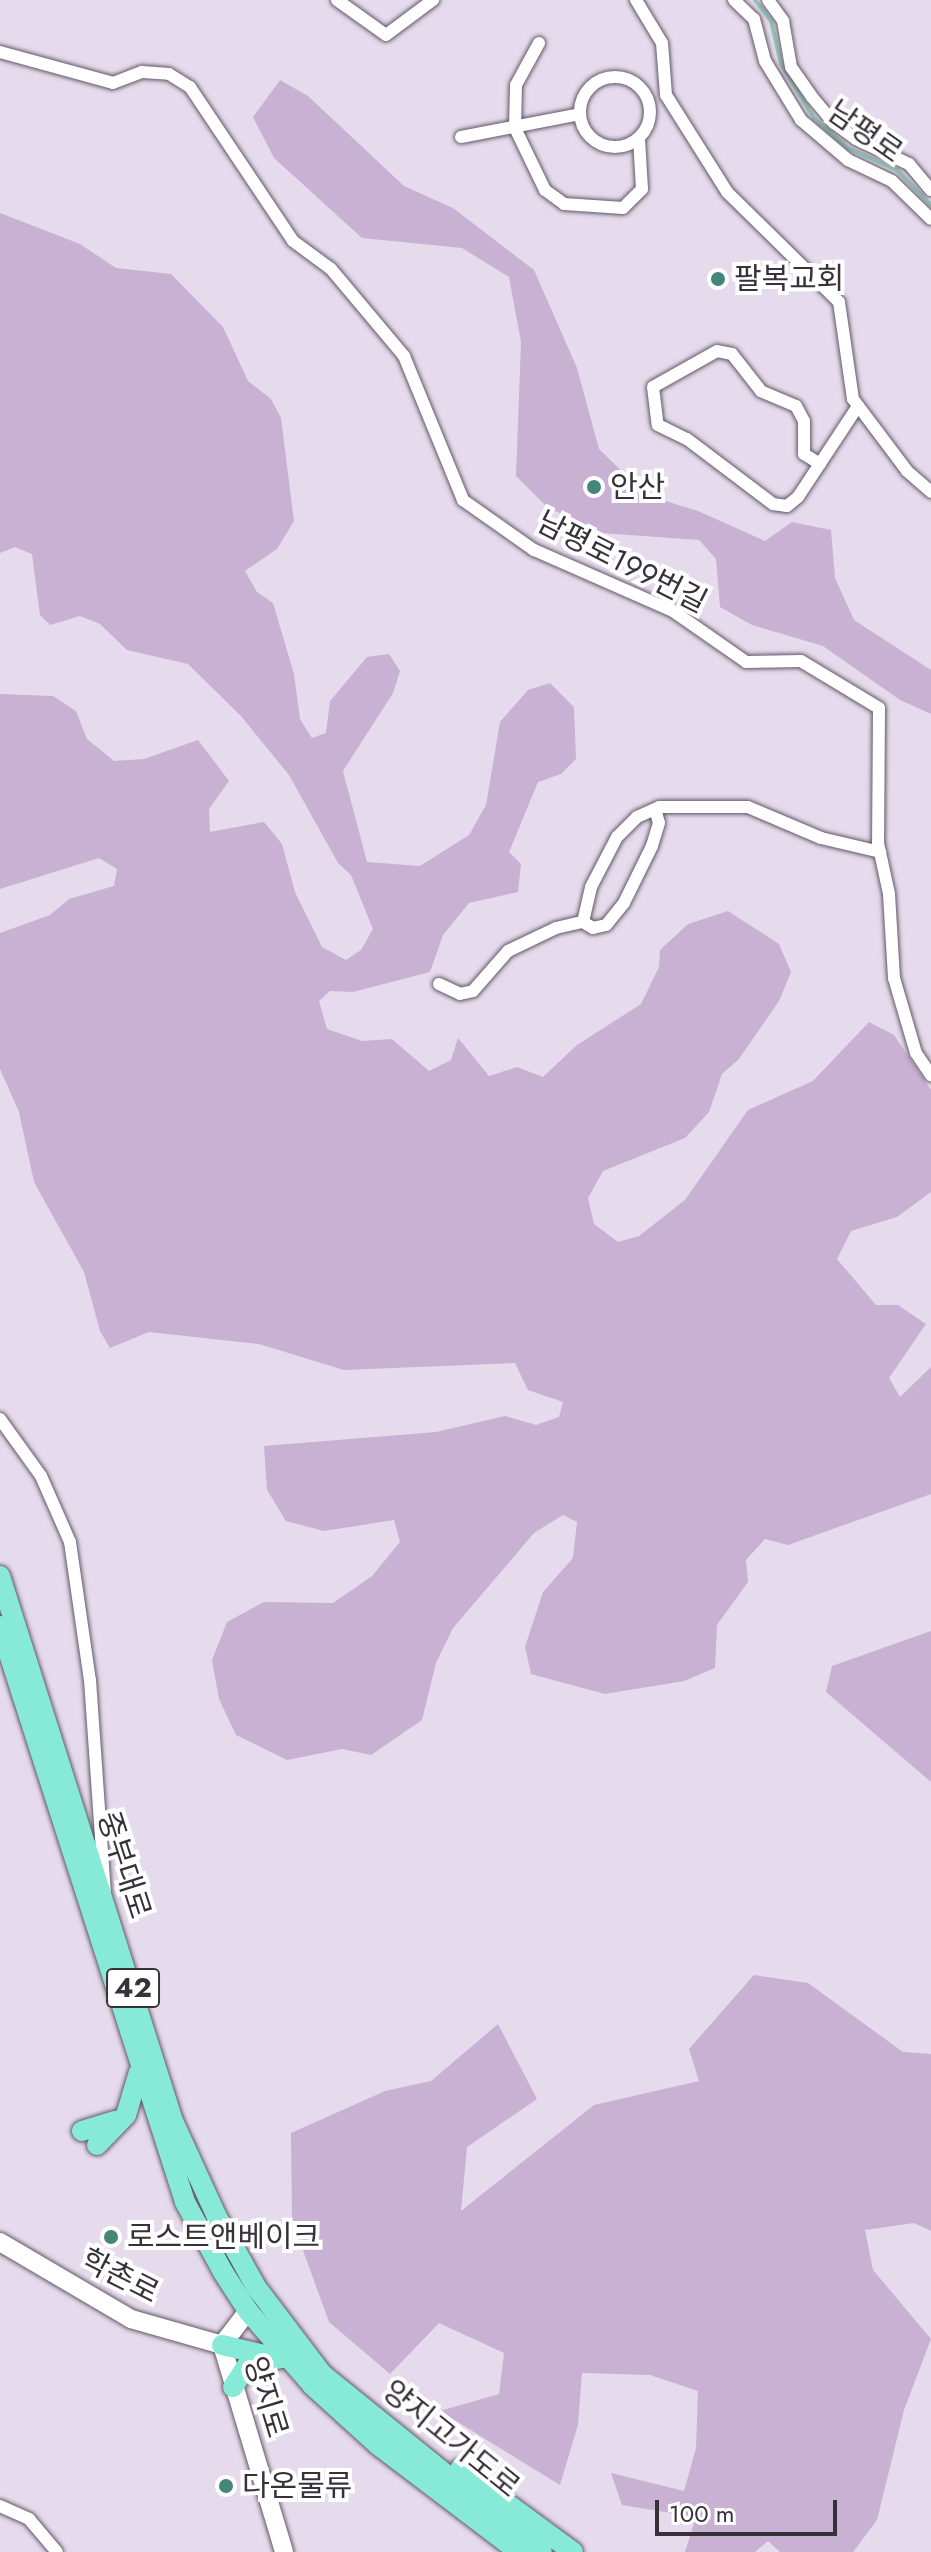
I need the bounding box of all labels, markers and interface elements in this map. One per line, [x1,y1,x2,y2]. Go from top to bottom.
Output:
street label: 남평로 [821,94,909,170]
place label: 팔복교회 [734,261,844,297]
marker: 팔복교회 [709,270,727,288]
place label: 안산 [610,469,665,505]
marker: 안산 [585,478,603,496]
street label: 남평로199번길 [531,504,713,620]
street label: 중부대로 [90,1807,158,1923]
road number: 42 [105,1964,161,2012]
place label: 로스트앤베이크 [127,2219,320,2255]
marker: 로스트앤베이크 [102,2228,120,2246]
street label: 학촌로 [75,2241,165,2311]
street label: 양지로 [237,2352,295,2442]
street label: 양지고가도로 [375,2373,527,2505]
place label: 다온물류 [242,2468,352,2504]
marker: 다온물류 [217,2477,235,2495]
scale bar [659,2484,841,2534]
text: 100 m [669,2496,735,2531]

